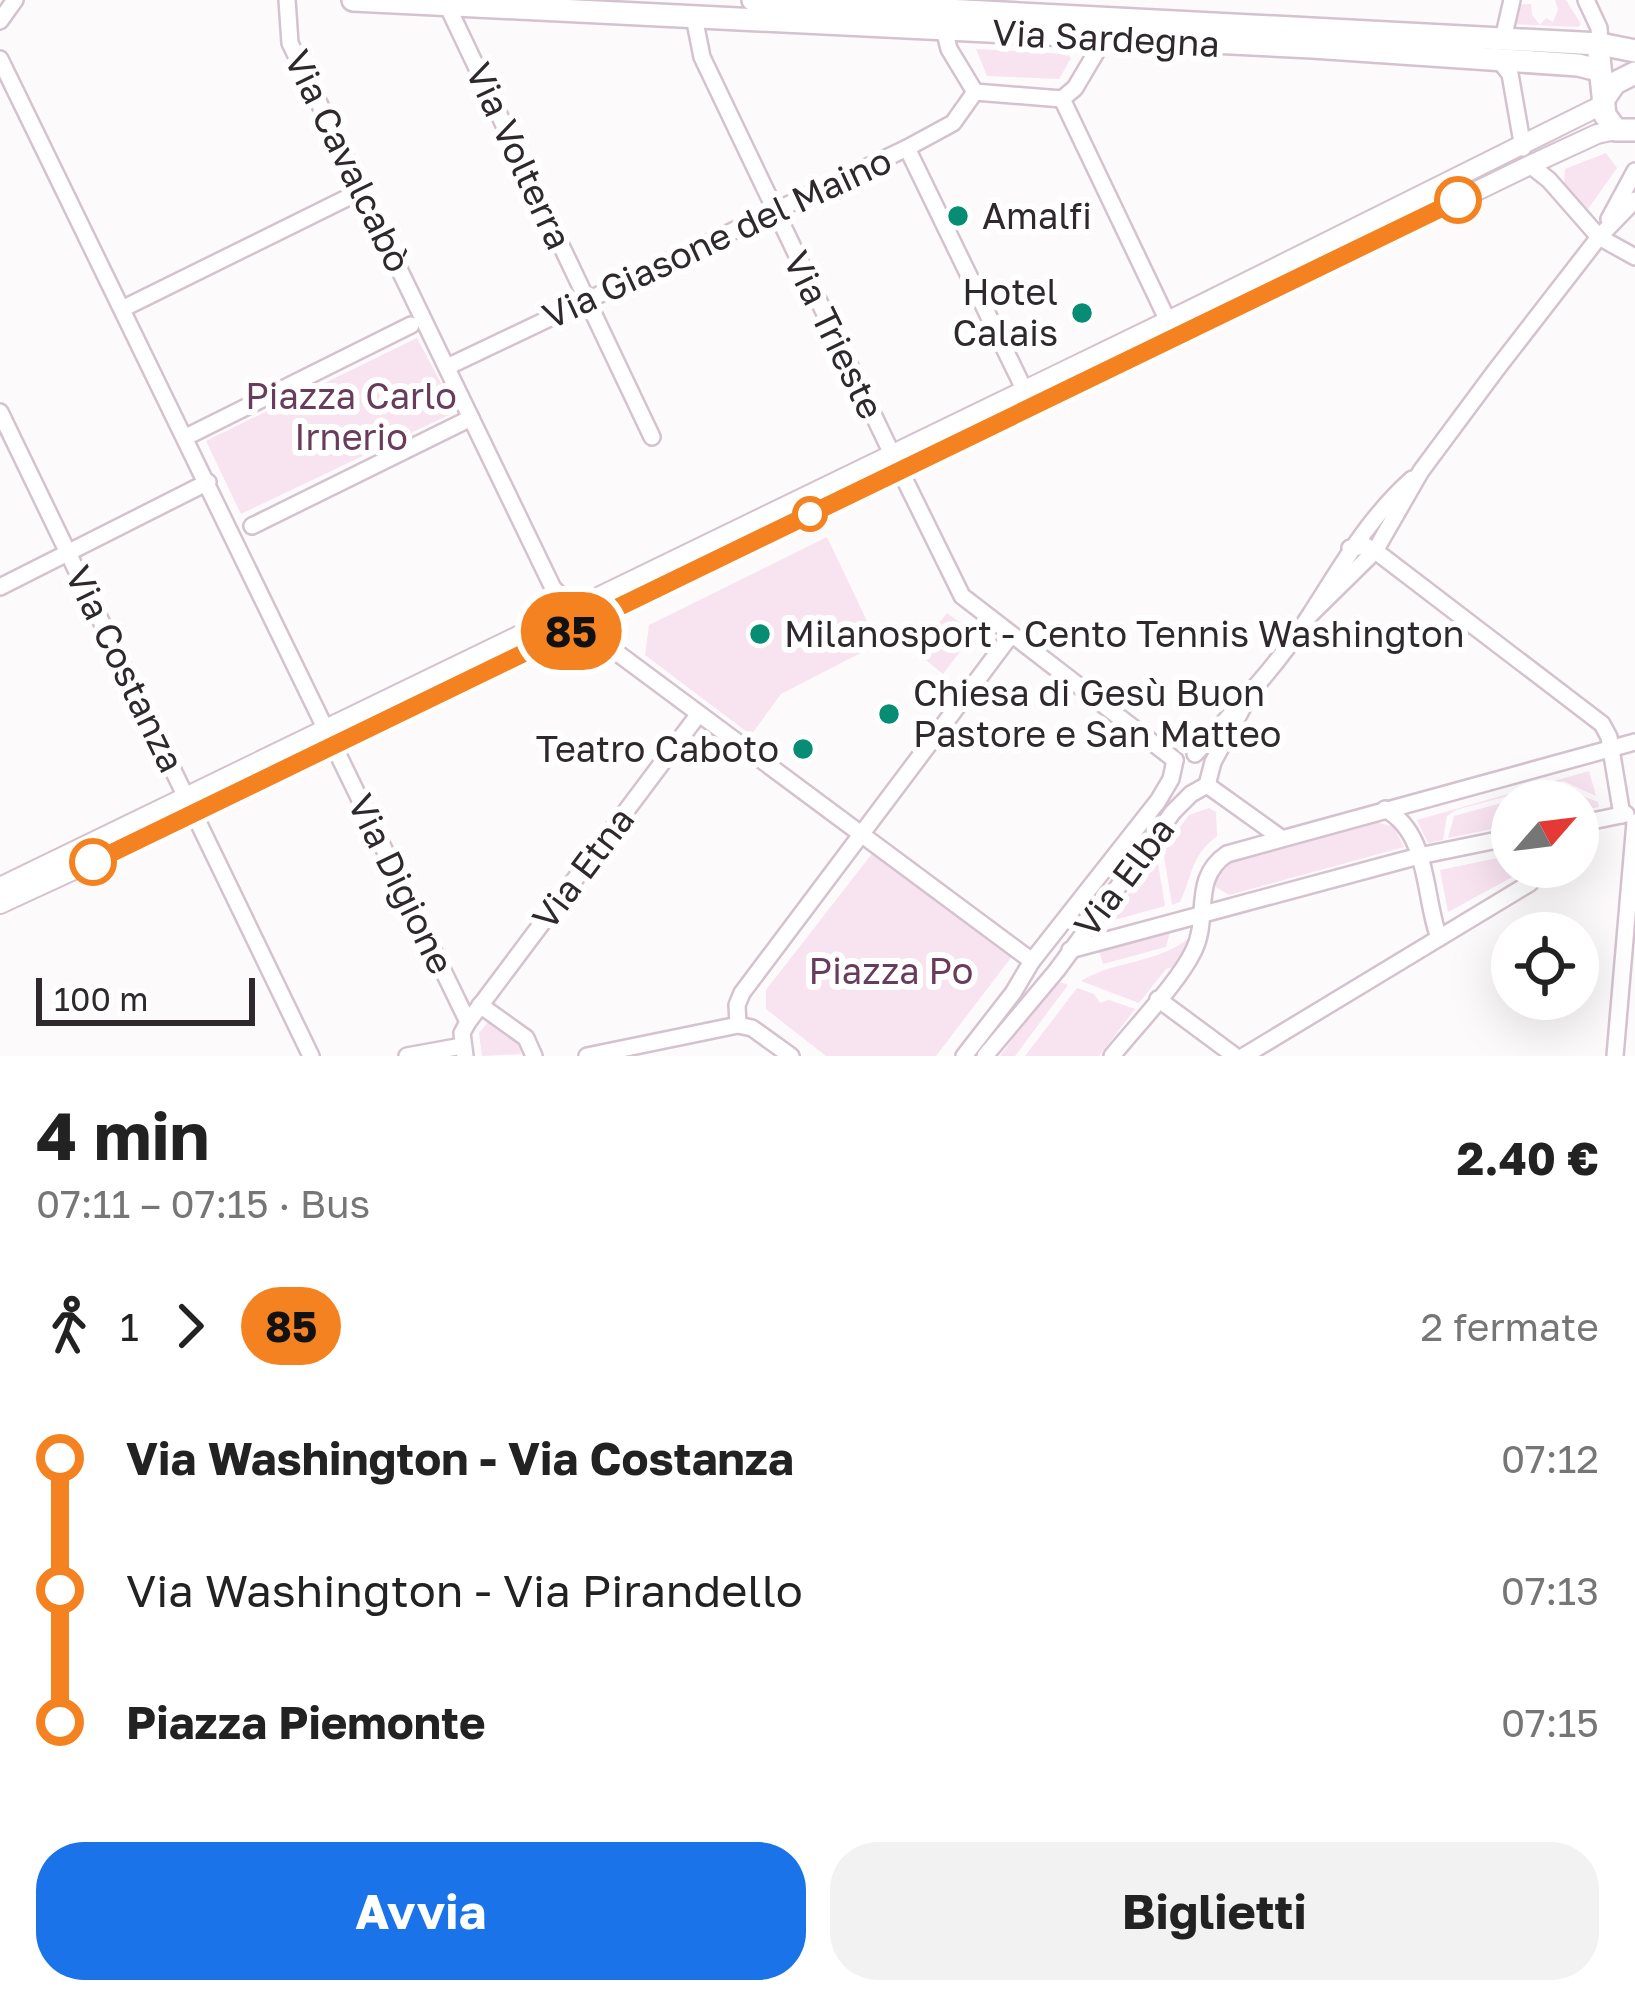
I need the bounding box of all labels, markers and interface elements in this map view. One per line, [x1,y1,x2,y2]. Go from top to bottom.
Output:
street label: Via Sardegna [991,10,1221,65]
street label: Via Cavalcabò [276,43,421,279]
street label: Via Volterra [458,56,581,256]
street label: Via Giasone del Maino [536,138,898,337]
unlabelled marker [1436,178,1480,222]
place label: Amalfi [982,194,1092,237]
marker: Amalfi [945,203,971,229]
street label: Via Trieste [775,244,893,426]
place label: Hotel Calais [953,270,1058,354]
marker: Hotel Calais [1069,300,1095,326]
park label: Piazza Carlo Irnerio [245,374,457,458]
unlabelled marker [794,498,826,530]
street label: Via Costanza [57,559,194,779]
line badge: 85 [517,592,625,670]
text: 85 [545,606,597,656]
place label: Milanosport - Cento Tennis Washington [784,612,1465,655]
marker: Milanosport - Cento Tennis Washington [747,621,773,647]
place label: Chiesa di Gesù Buon Pastore e San Matteo [913,671,1281,755]
marker: Chiesa di Gesù Buon Pastore e San Matteo [876,701,902,727]
place label: Teatro Caboto [536,727,779,770]
marker: Teatro Caboto [790,736,816,762]
north arrow [1491,780,1599,888]
map controls [1491,780,1599,1020]
street label: Via Digione [340,787,463,981]
street label: Via Etna [523,798,642,937]
street label: Via Elba [1065,808,1183,945]
unlabelled marker [71,840,115,884]
button: locate [1491,912,1599,1020]
park label: Piazza Po [809,949,973,992]
scale bar [36,972,255,1025]
text: 100 m [54,979,148,1018]
text: 4 min [36,1095,210,1175]
text: 2.40 € [1457,1131,1599,1185]
text: 07:11 – 07:15 · Bus [36,1180,370,1227]
icon: walk [36,1293,102,1359]
icon: forward [157,1293,223,1359]
text: 85 [265,1301,317,1351]
text: 1 [120,1303,139,1350]
text: 2 fermate [1421,1303,1599,1350]
text: Via Washington - Via Costanza [126,1431,794,1485]
text: 07:12 [1501,1435,1599,1482]
text: Via Washington - Via Pirandello [126,1563,803,1617]
text: 07:13 [1501,1567,1599,1614]
text: Piazza Piemonte [126,1695,485,1749]
text: 07:15 [1501,1699,1599,1746]
button: Avvia [36,1842,806,1980]
button: Biglietti [830,1842,1599,1980]

